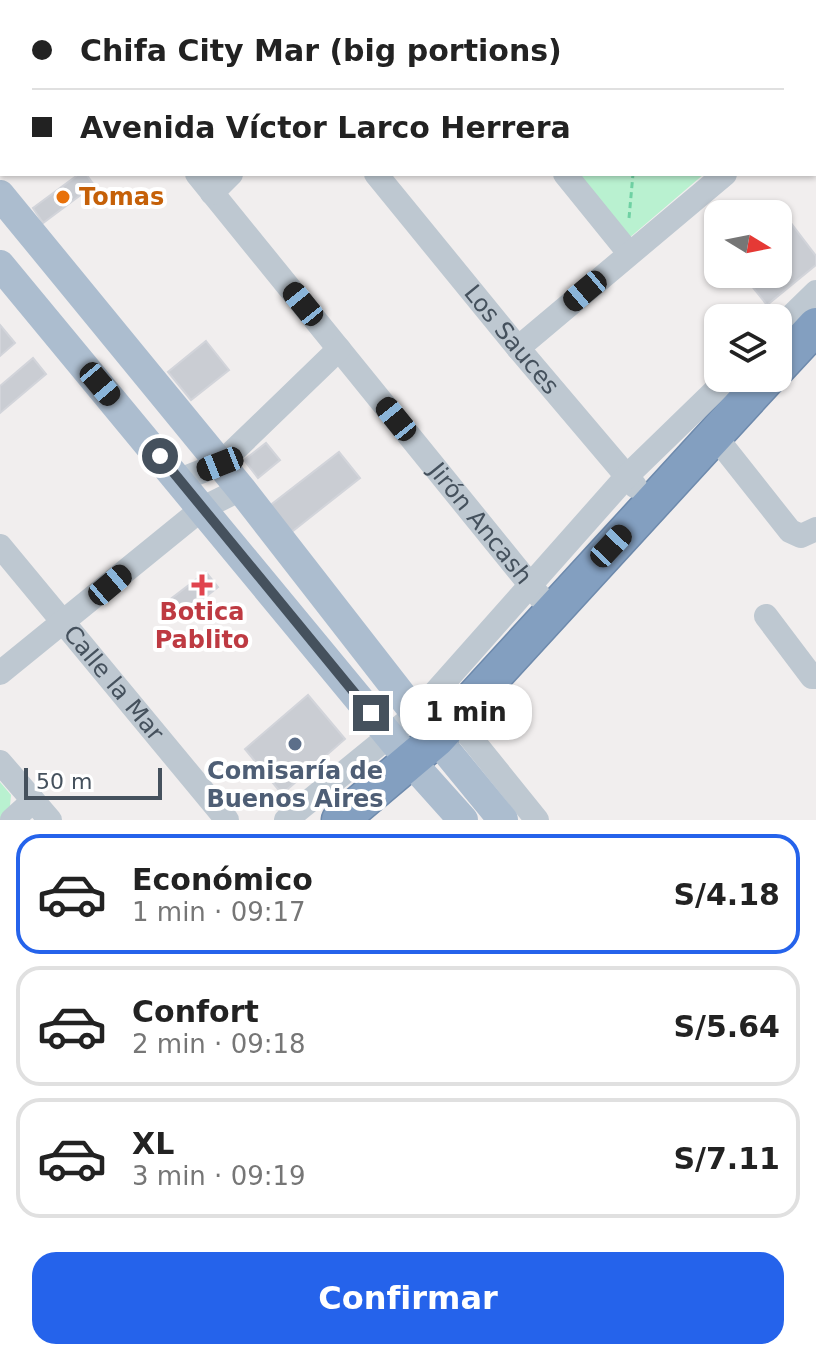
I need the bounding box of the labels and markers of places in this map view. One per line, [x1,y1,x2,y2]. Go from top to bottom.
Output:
place label: Tomas [79,183,164,211]
marker: Tomas [54,188,72,206]
marker: Botica Pablito [193,576,211,594]
place label: Botica Pablito [155,598,249,654]
marker: Comisaría de Buenos Aires [286,735,304,753]
place label: Comisaría de Buenos Aires [206,757,384,813]

